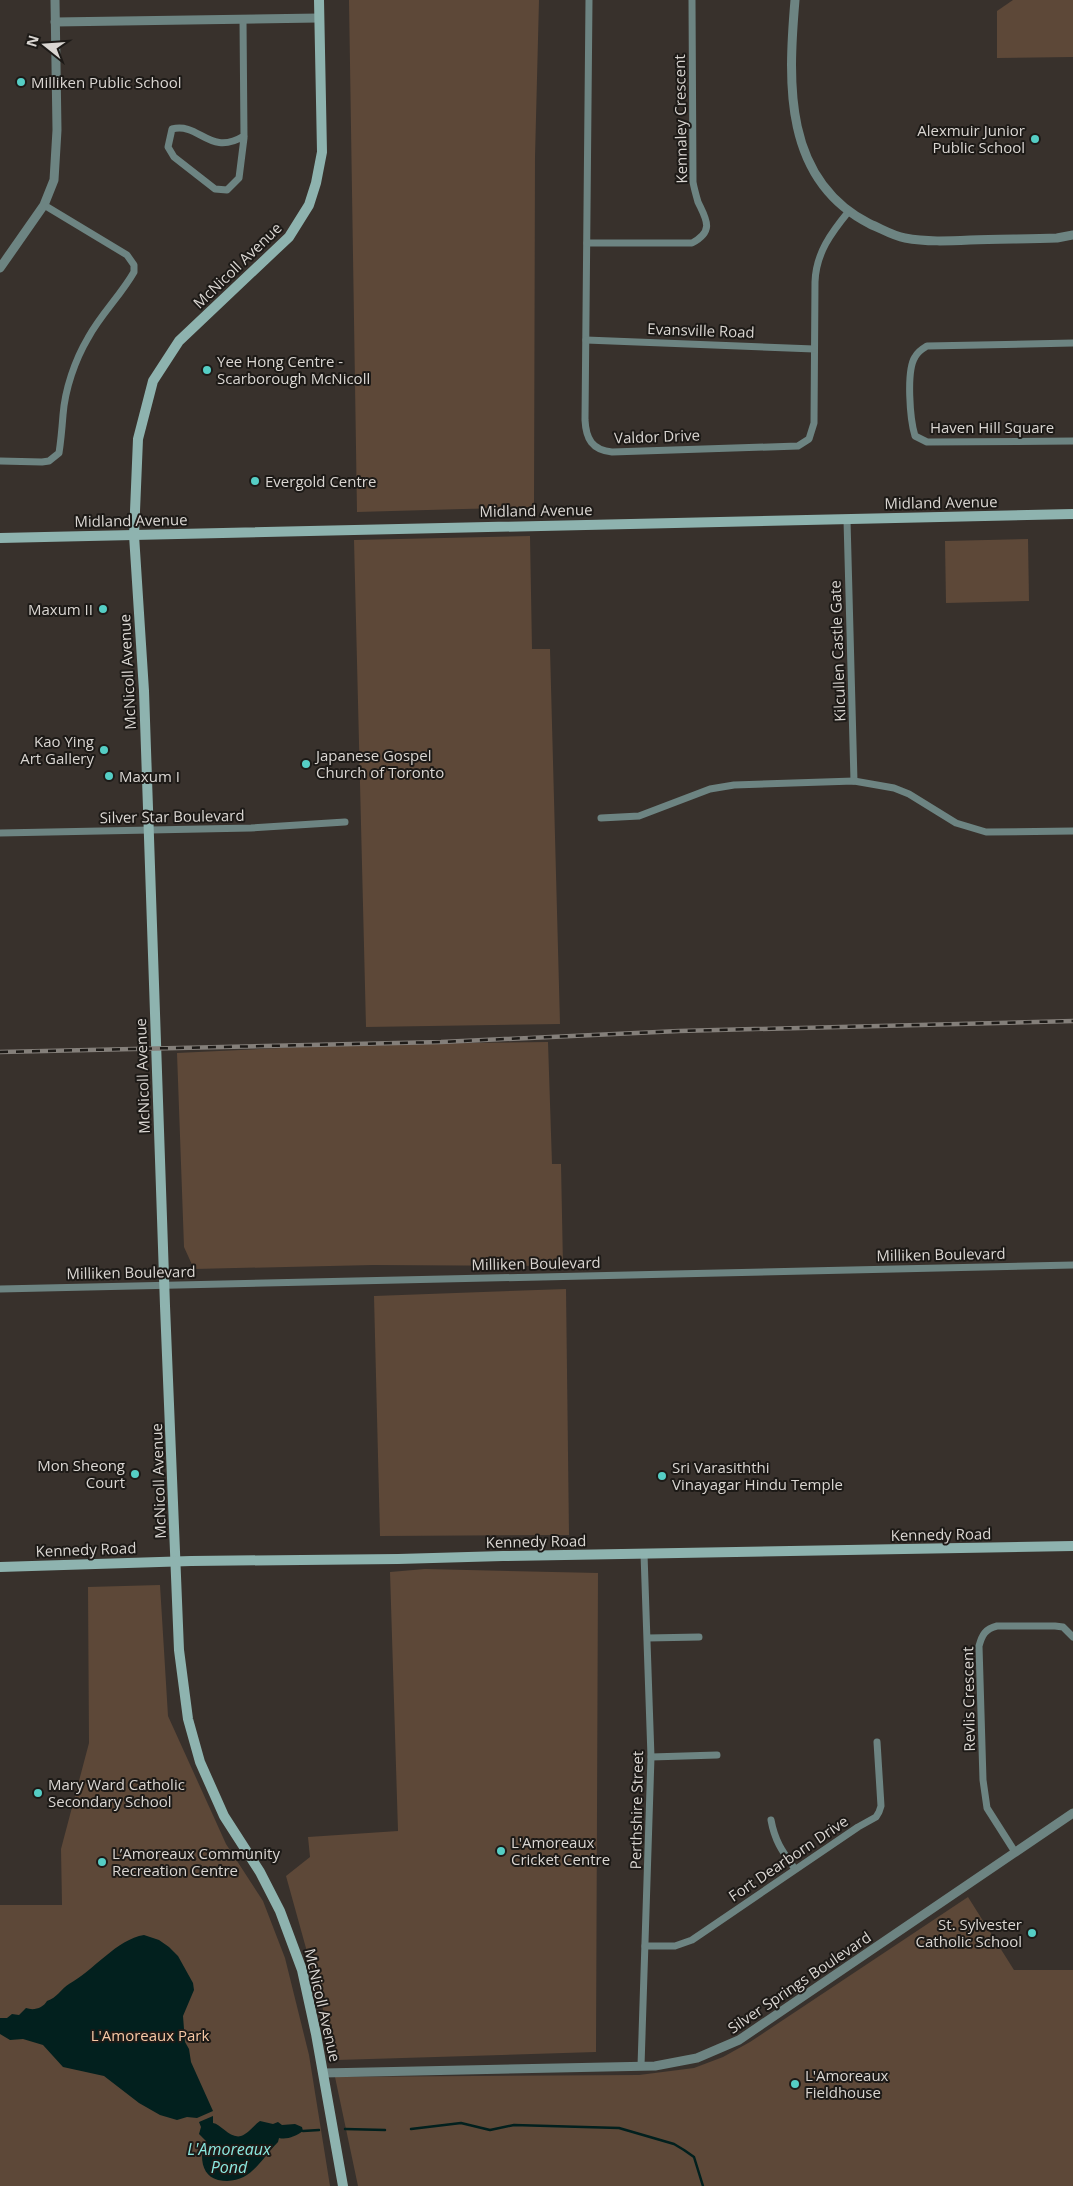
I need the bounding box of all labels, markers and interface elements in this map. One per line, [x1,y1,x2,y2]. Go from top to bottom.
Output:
north arrow [20,20,70,70]
text: N [21,33,43,49]
street label: Kennaley Crescent [669,54,691,184]
place label: Milliken Public School [31,72,182,92]
marker: Milliken Public School [15,76,27,88]
place label: Alexmuir Junior Public School [917,120,1025,157]
marker: Alexmuir Junior Public School [1029,133,1041,145]
street label: McNicoll Avenue [188,218,286,312]
street label: Evansville Road [647,318,755,342]
place label: Yee Hong Centre - Scarborough McNicoll [217,351,370,388]
marker: Yee Hong Centre - Scarborough McNicoll [201,364,213,376]
street label: Haven Hill Square [930,417,1054,437]
street label: Valdor Drive [614,425,700,447]
place label: Evergold Centre [265,471,376,491]
marker: Evergold Centre [249,475,261,487]
street label: Midland Avenue [884,491,998,513]
street label: Midland Avenue [479,499,593,521]
street label: Midland Avenue [74,509,188,531]
street label: Kilcullen Castle Gate [825,580,849,722]
place label: Maxum II [28,599,93,619]
marker: Maxum II [97,603,109,615]
street label: McNicoll Avenue [114,614,140,730]
place label: Kao Ying Art Gallery [20,731,94,768]
marker: Kao Ying Art Gallery [98,744,110,756]
place label: Japanese Gospel Church of Toronto [314,745,444,782]
marker: Japanese Gospel Church of Toronto [300,758,312,770]
place label: Maxum I [119,766,180,786]
marker: Maxum I [103,770,115,782]
street label: Silver Star Boulevard [99,805,245,827]
street label: McNicoll Avenue [130,1018,154,1134]
street label: Milliken Boulevard [876,1243,1006,1265]
street label: Milliken Boulevard [471,1252,601,1274]
street label: Milliken Boulevard [66,1261,196,1283]
street label: McNicoll Avenue [146,1423,170,1539]
place label: Mon Sheong Court [37,1455,125,1492]
place label: Sri Varasiththi Vinayagar Hindu Temple [672,1457,843,1494]
marker: Mon Sheong Court [129,1468,141,1480]
marker: Sri Varasiththi Vinayagar Hindu Temple [656,1470,668,1482]
street label: Kennedy Road [890,1523,992,1545]
street label: Kennedy Road [485,1530,587,1552]
street label: Kennedy Road [35,1537,137,1561]
street label: Revlis Crescent [957,1646,979,1752]
street label: Perthshire Street [625,1751,647,1869]
place label: Mary Ward Catholic Secondary School [48,1774,185,1811]
marker: Mary Ward Catholic Secondary School [32,1787,44,1799]
street label: Fort Dearborn Drive [724,1811,852,1905]
place label: L'Amoreaux Cricket Centre [511,1832,610,1869]
place label: L’Amoreaux Community Recreation Centre [112,1843,280,1880]
marker: L'Amoreaux Cricket Centre [495,1845,507,1857]
marker: L’Amoreaux Community Recreation Centre [96,1856,108,1868]
place label: St. Sylvester Catholic School [916,1914,1022,1951]
street label: Silver Springs Boulevard [723,1927,875,2037]
marker: St. Sylvester Catholic School [1026,1927,1038,1939]
street label: McNicoll Avenue [300,1946,346,2064]
park label: L'Amoreaux Park [91,2025,209,2045]
place label: L'Amoreaux Fieldhouse [805,2065,889,2102]
marker: L'Amoreaux Fieldhouse [789,2078,801,2090]
water label: L'Amoreaux Pond [187,2138,272,2178]

